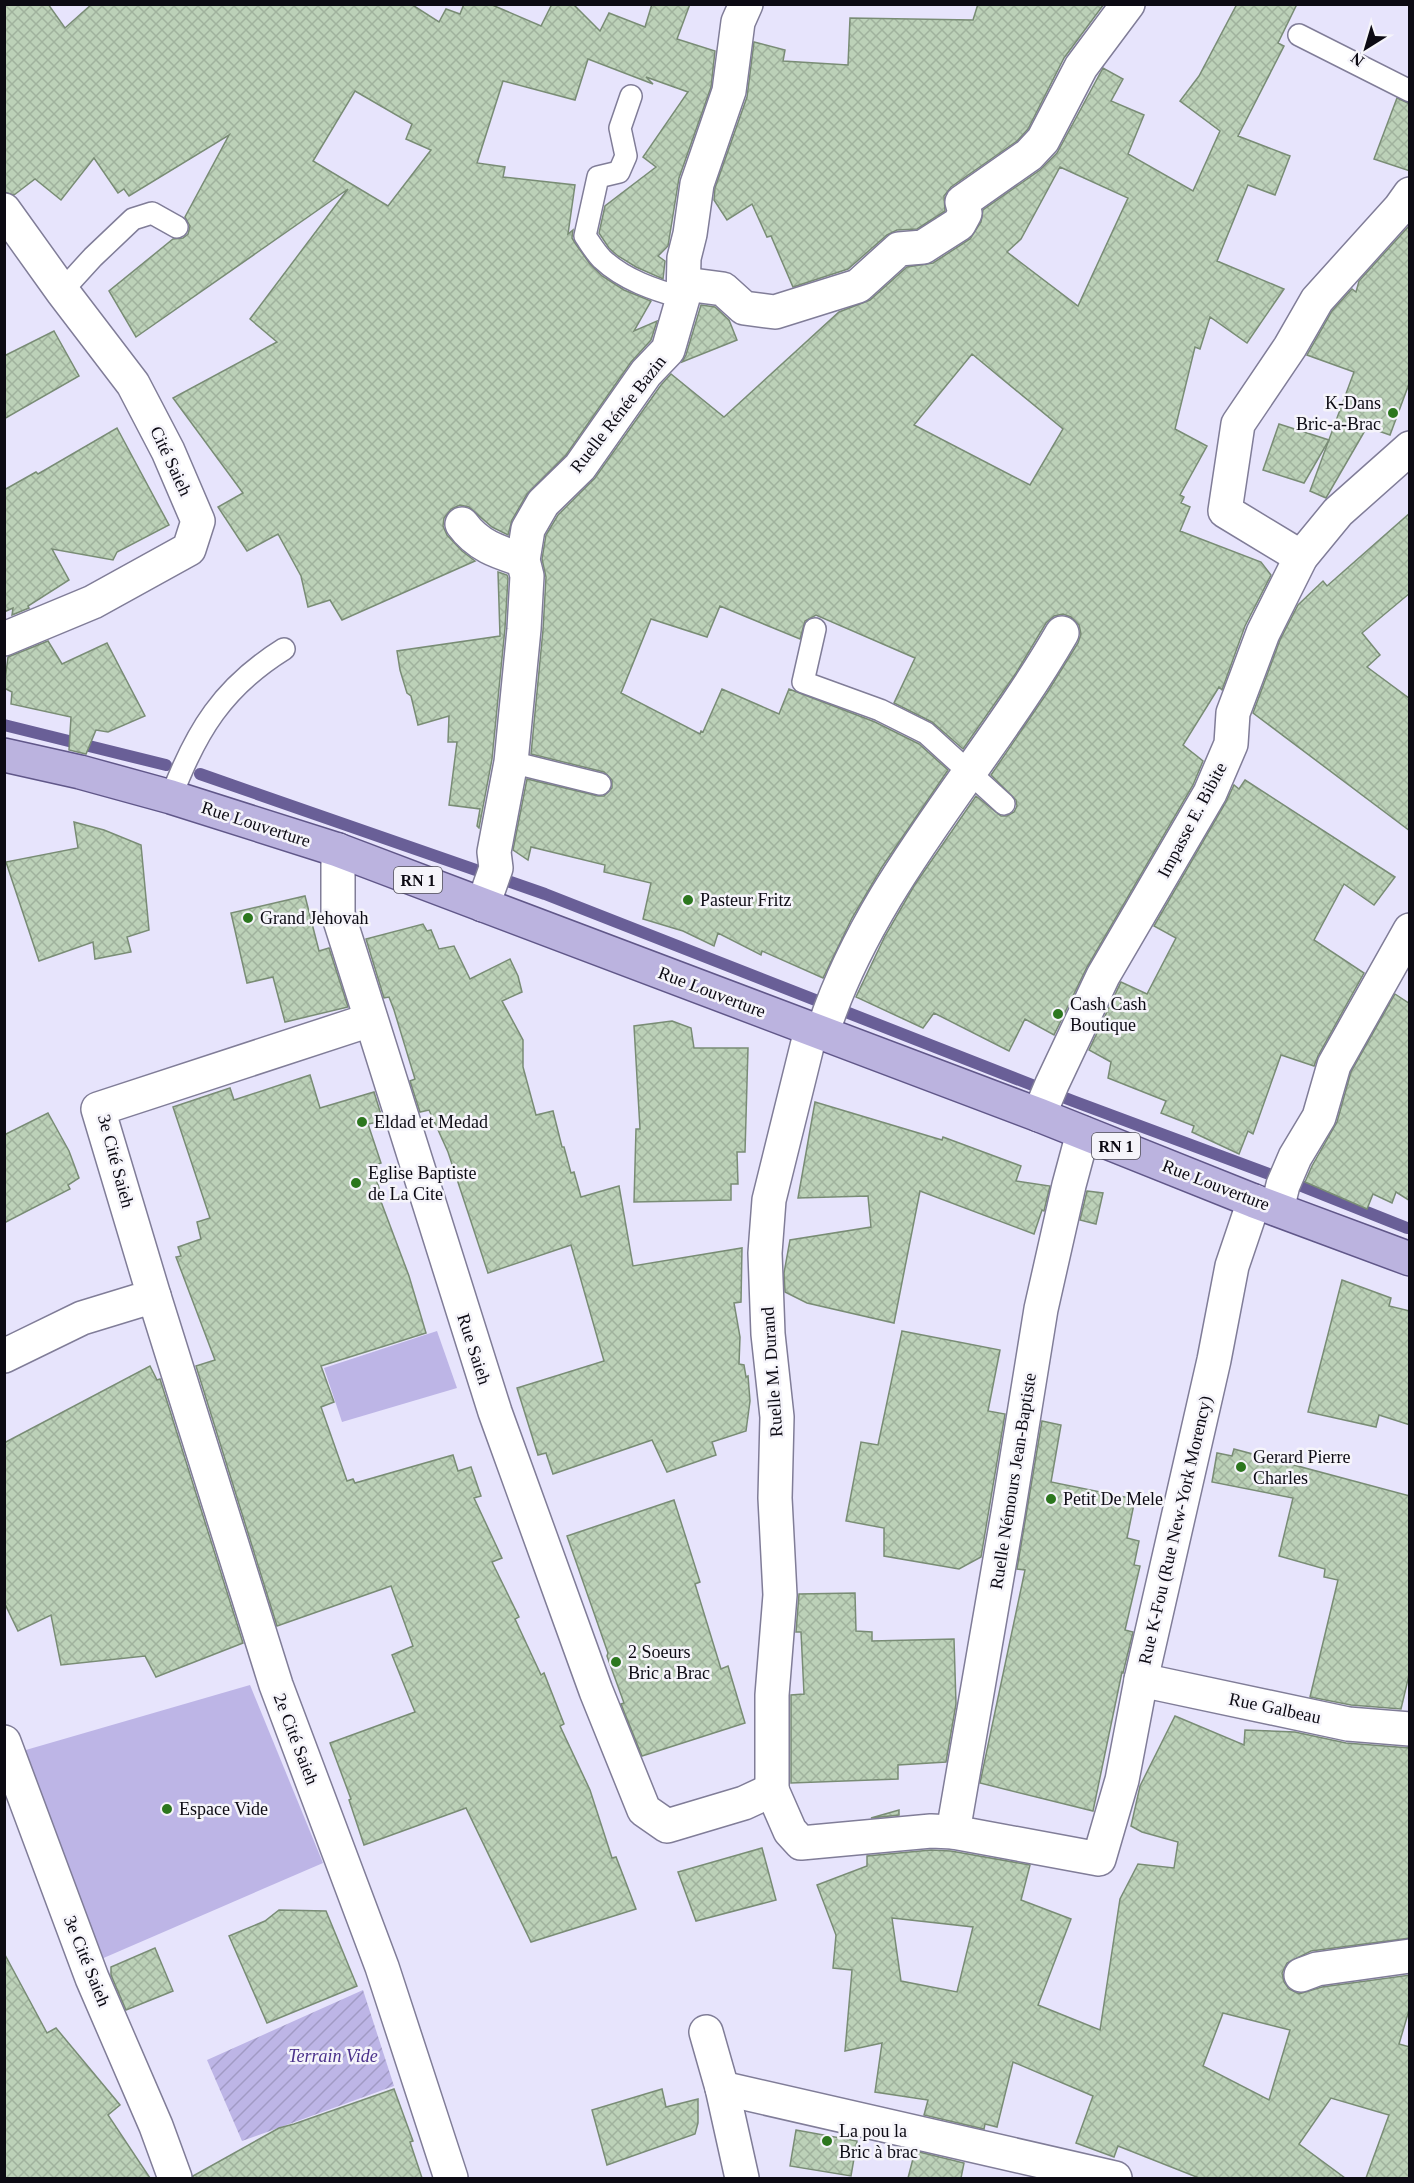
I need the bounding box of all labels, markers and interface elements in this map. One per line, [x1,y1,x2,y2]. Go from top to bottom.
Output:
north arrow [1336,18,1396,78]
text: N [1347,49,1367,70]
street label: Ruelle Rénée Bazin [566,352,670,476]
place label: K-Dans Bric-a-Brac [1296,393,1381,434]
marker: K-Dans Bric-a-Brac [1386,406,1400,420]
street label: Cité Saieh [146,423,196,499]
street label: Impasse E. Bibite [1153,759,1231,881]
street label: Rue Louverture [199,797,313,851]
road number: RN 1 [394,867,442,893]
place label: Pasteur Fritz [700,890,792,910]
marker: Pasteur Fritz [681,893,695,907]
place label: Grand Jehovah [260,908,368,928]
marker: Grand Jehovah [241,911,255,925]
street label: Rue Louverture [655,962,769,1022]
place label: Cash Cash Boutique [1070,994,1147,1035]
marker: Cash Cash Boutique [1051,1007,1065,1021]
street label: 3e Cité Saieh [94,1112,138,1210]
place label: Eldad et Medad [374,1112,488,1132]
marker: Eldad et Medad [355,1115,369,1129]
road number: RN 1 [1092,1133,1140,1159]
street label: Rue Louverture [1159,1155,1273,1215]
place label: Eglise Baptiste de La Cite [368,1163,476,1204]
marker: Eglise Baptiste de La Cite [349,1176,363,1190]
street label: Ruelle M. Durand [757,1306,787,1438]
street label: Rue Saieh [453,1311,495,1387]
street label: Ruelle Némours Jean-Baptiste [986,1371,1040,1591]
street label: Rue K-Fou (Rue New-York Morency) [1134,1394,1217,1667]
place label: Gerard Pierre Charles [1253,1447,1350,1488]
marker: Gerard Pierre Charles [1234,1460,1248,1474]
place label: Petit De Mele [1063,1489,1163,1509]
marker: Petit De Mele [1044,1492,1058,1506]
place label: 2 Soeurs Bric a Brac [628,1642,710,1683]
marker: 2 Soeurs Bric a Brac [609,1655,623,1669]
street label: Rue Galbeau [1227,1689,1323,1727]
street label: 2e Cité Saieh [269,1691,323,1787]
place label: Espace Vide [179,1799,268,1819]
marker: Espace Vide [160,1802,174,1816]
street label: 3e Cité Saieh [60,1913,114,2009]
park label: Terrain Vide [288,2046,378,2066]
place label: La pou la Bric à brac [839,2121,918,2162]
marker: La pou la Bric à brac [820,2134,834,2148]

